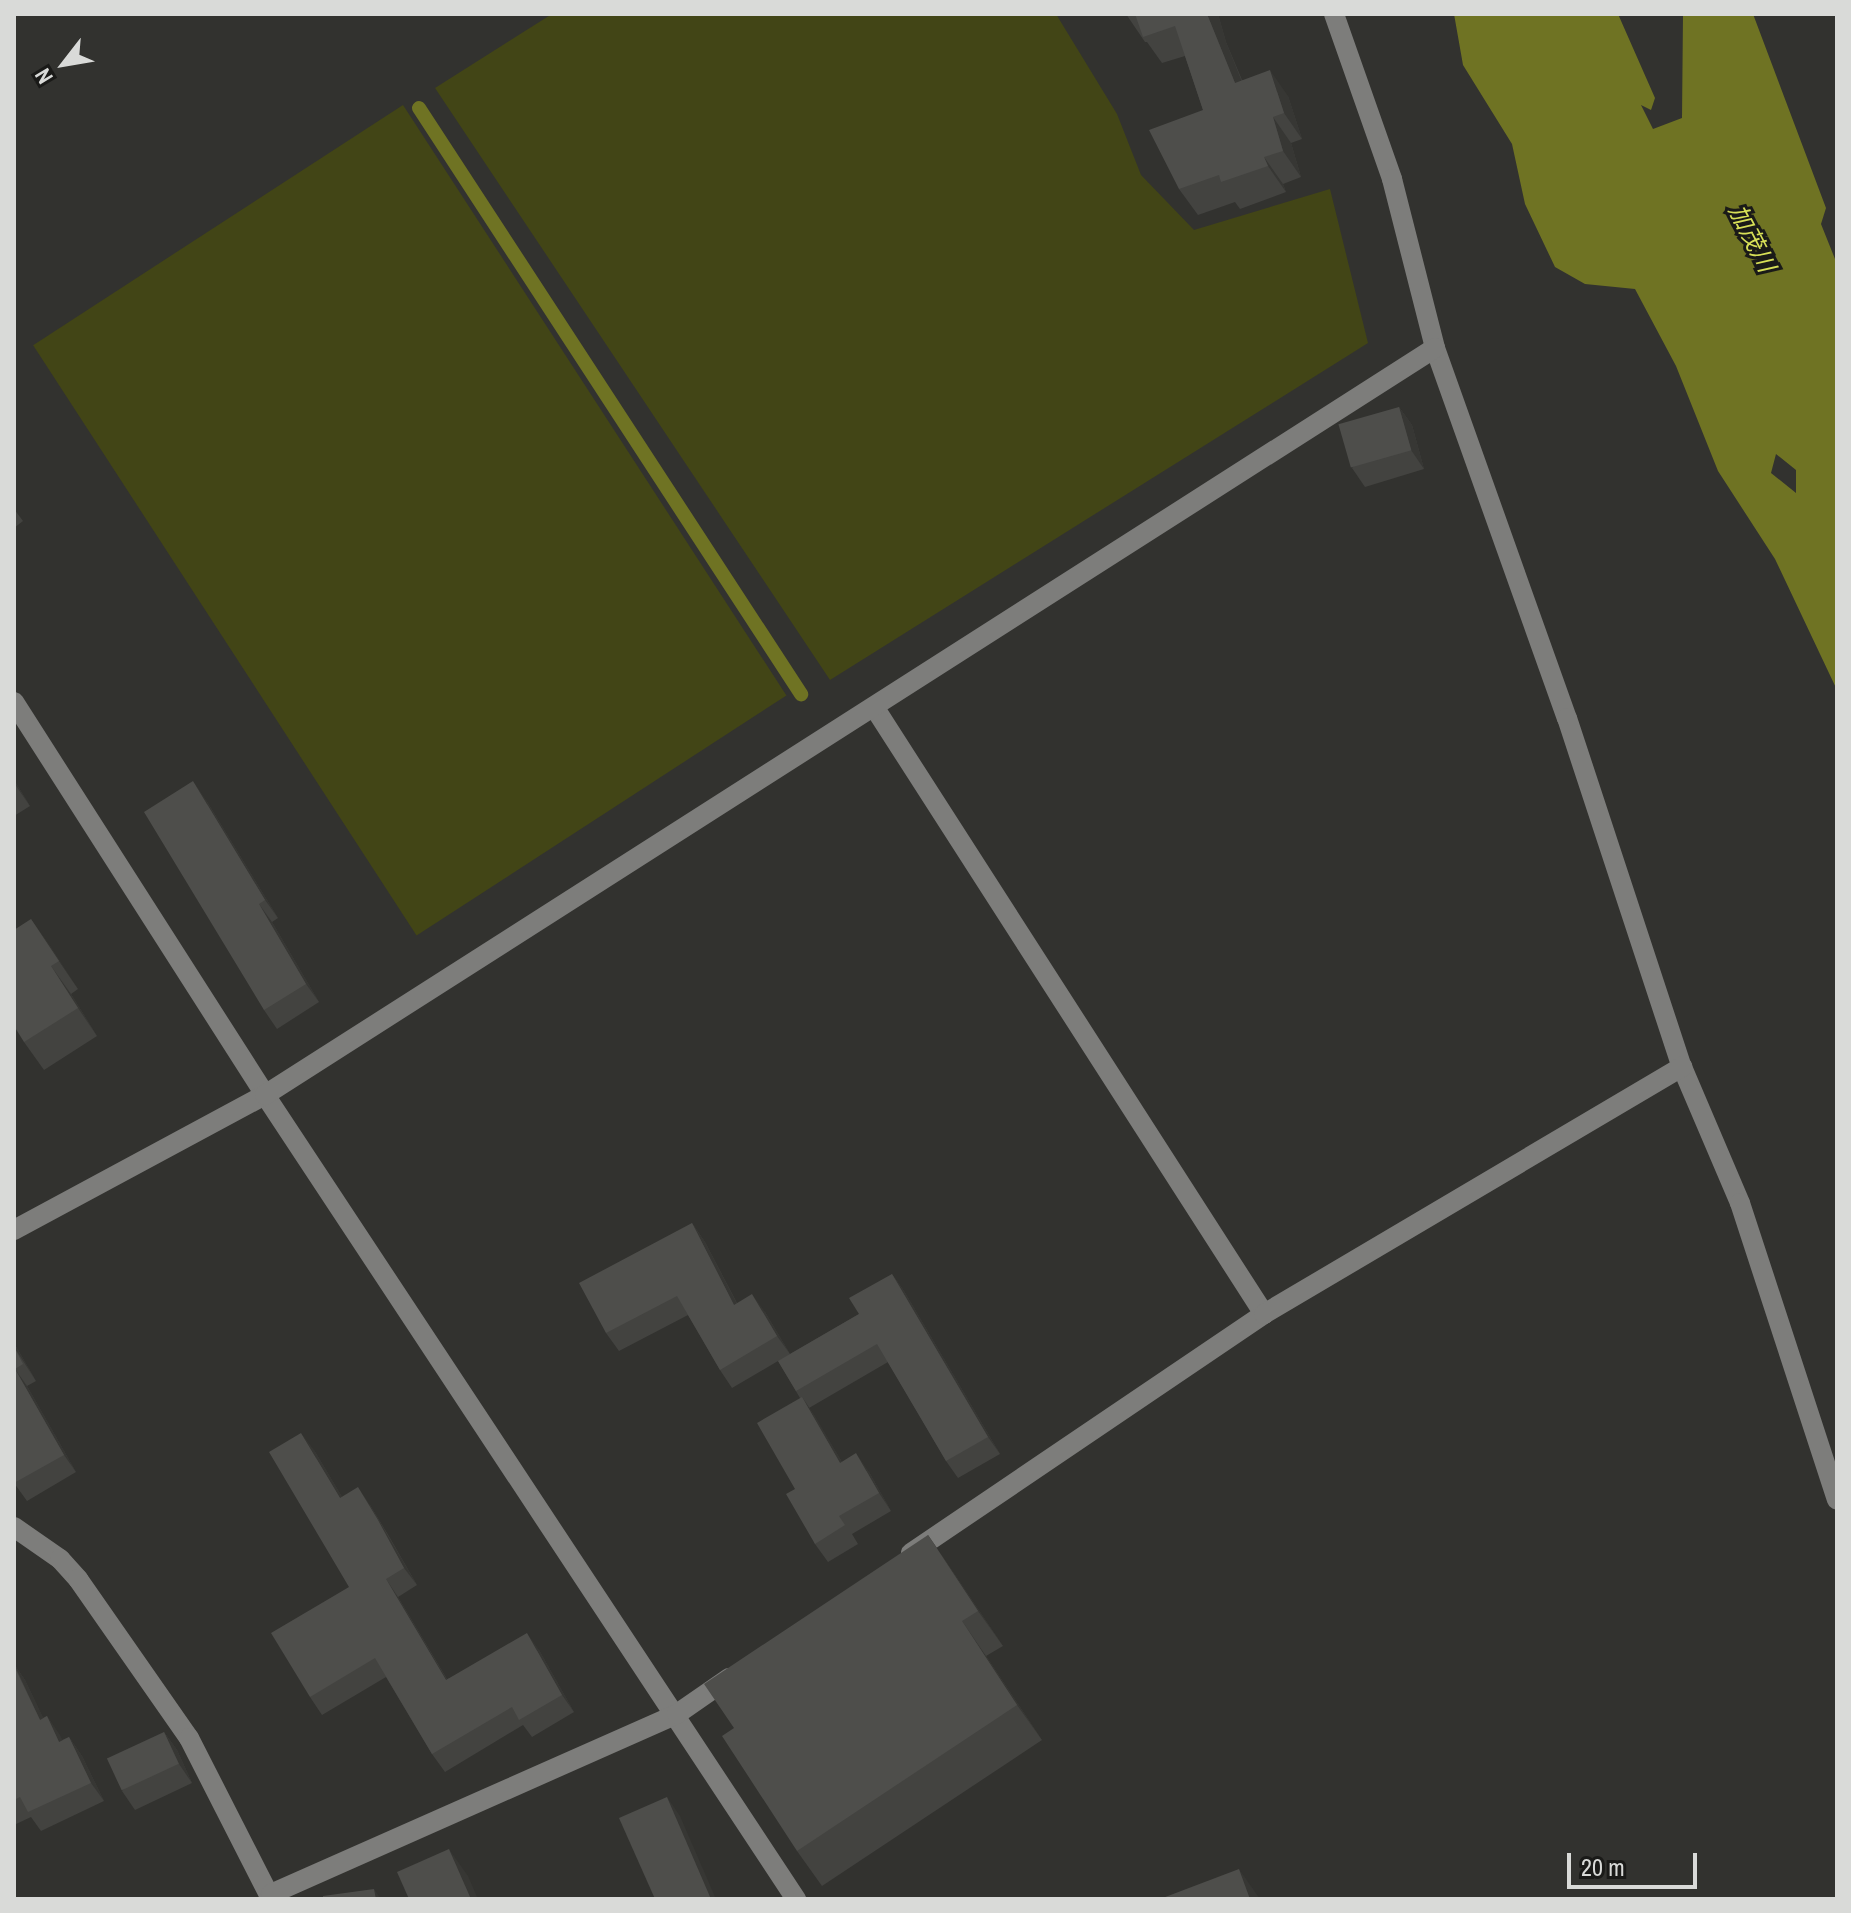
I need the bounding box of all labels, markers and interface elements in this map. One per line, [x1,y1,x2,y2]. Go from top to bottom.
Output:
north arrow [24,24,104,104]
text: N [27,63,60,90]
water label: 加茂川 [1723,199,1781,277]
scale bar [1571,1837,1701,1887]
text: 20 m [1581,1851,1625,1883]

